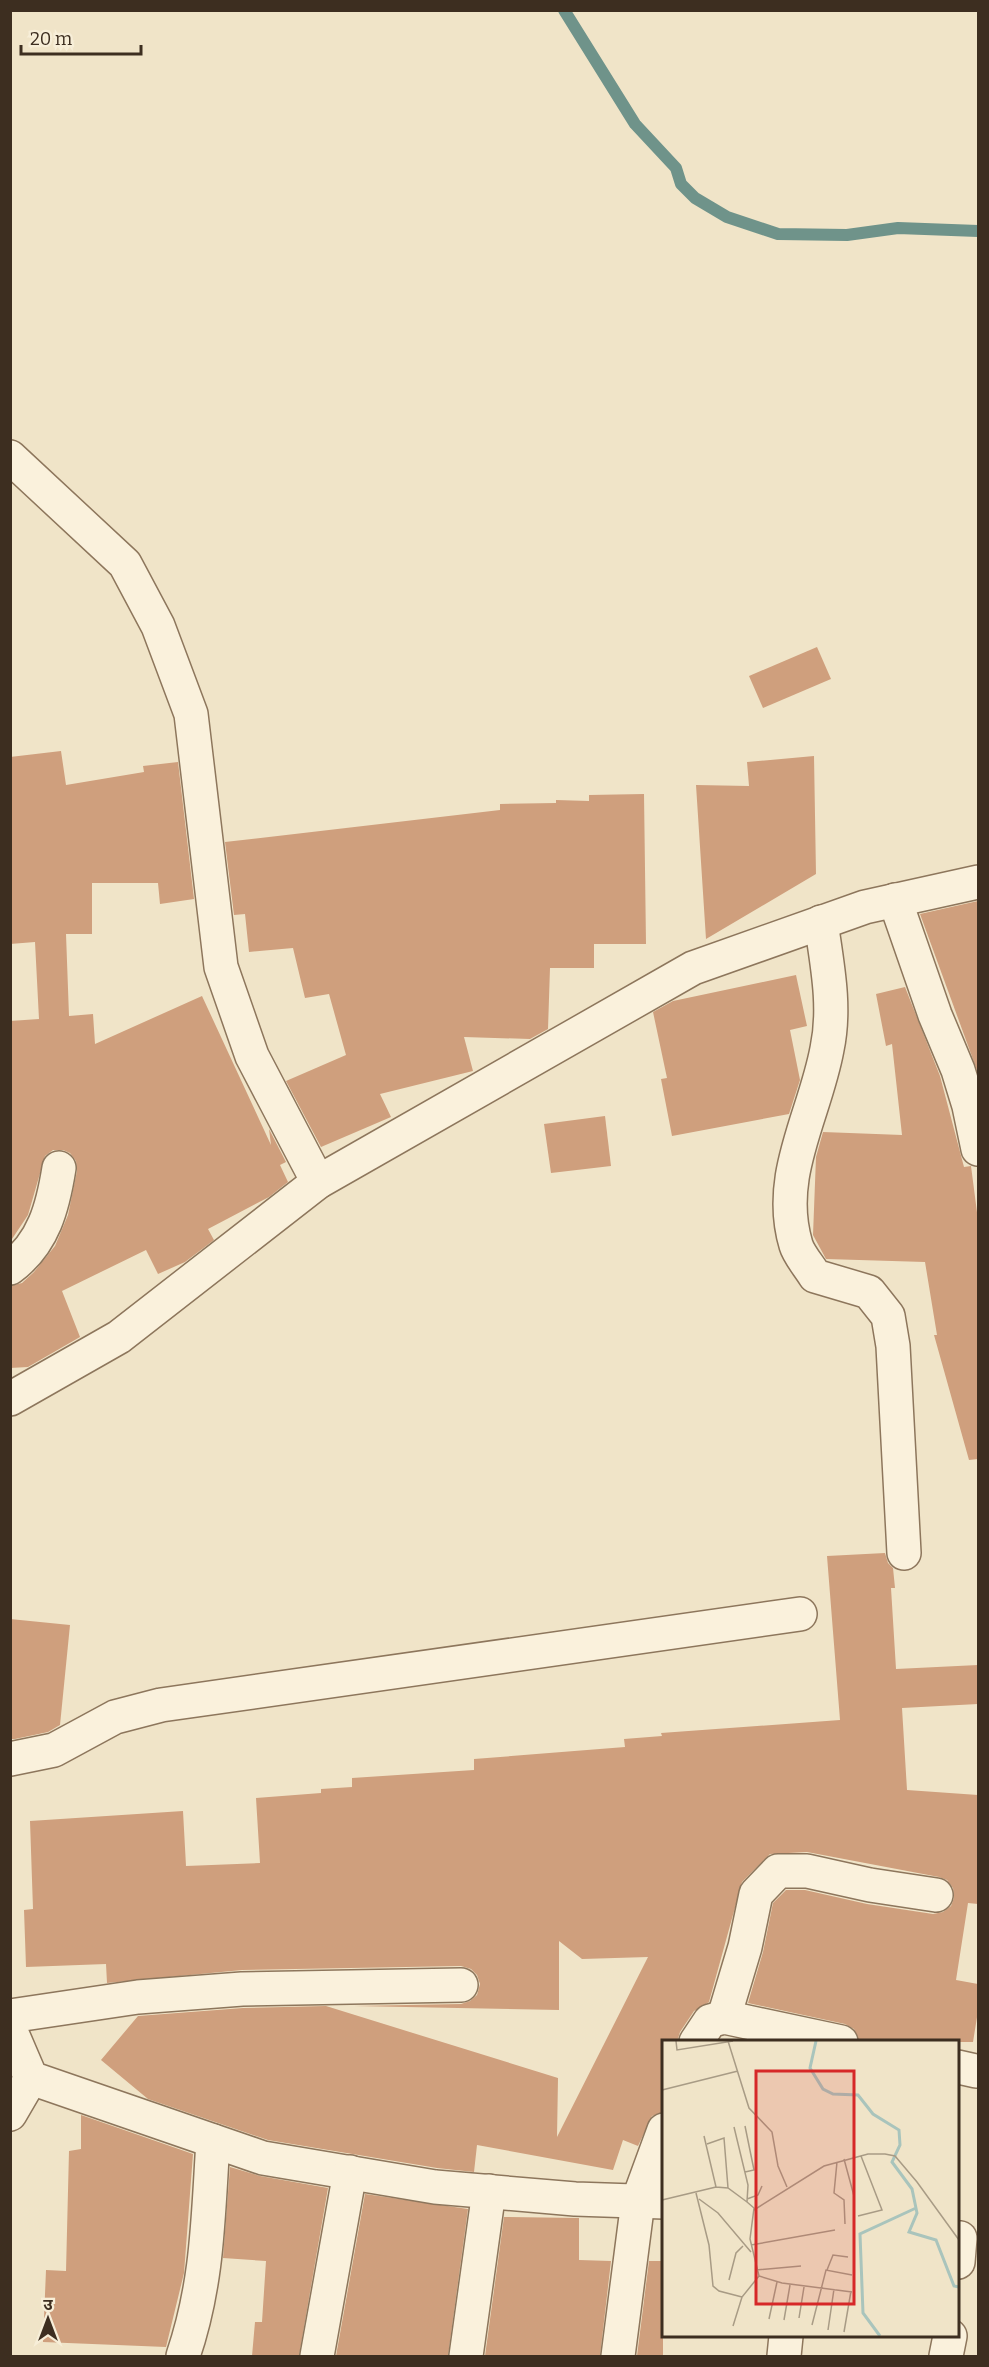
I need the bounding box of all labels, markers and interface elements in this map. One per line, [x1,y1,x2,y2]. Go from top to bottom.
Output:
scale bar [21,18,141,56]
text: 20 m [30,28,72,50]
inset map [662,2040,959,2337]
north arrow [18,2289,78,2349]
text: उ [43,2295,53,2314]

